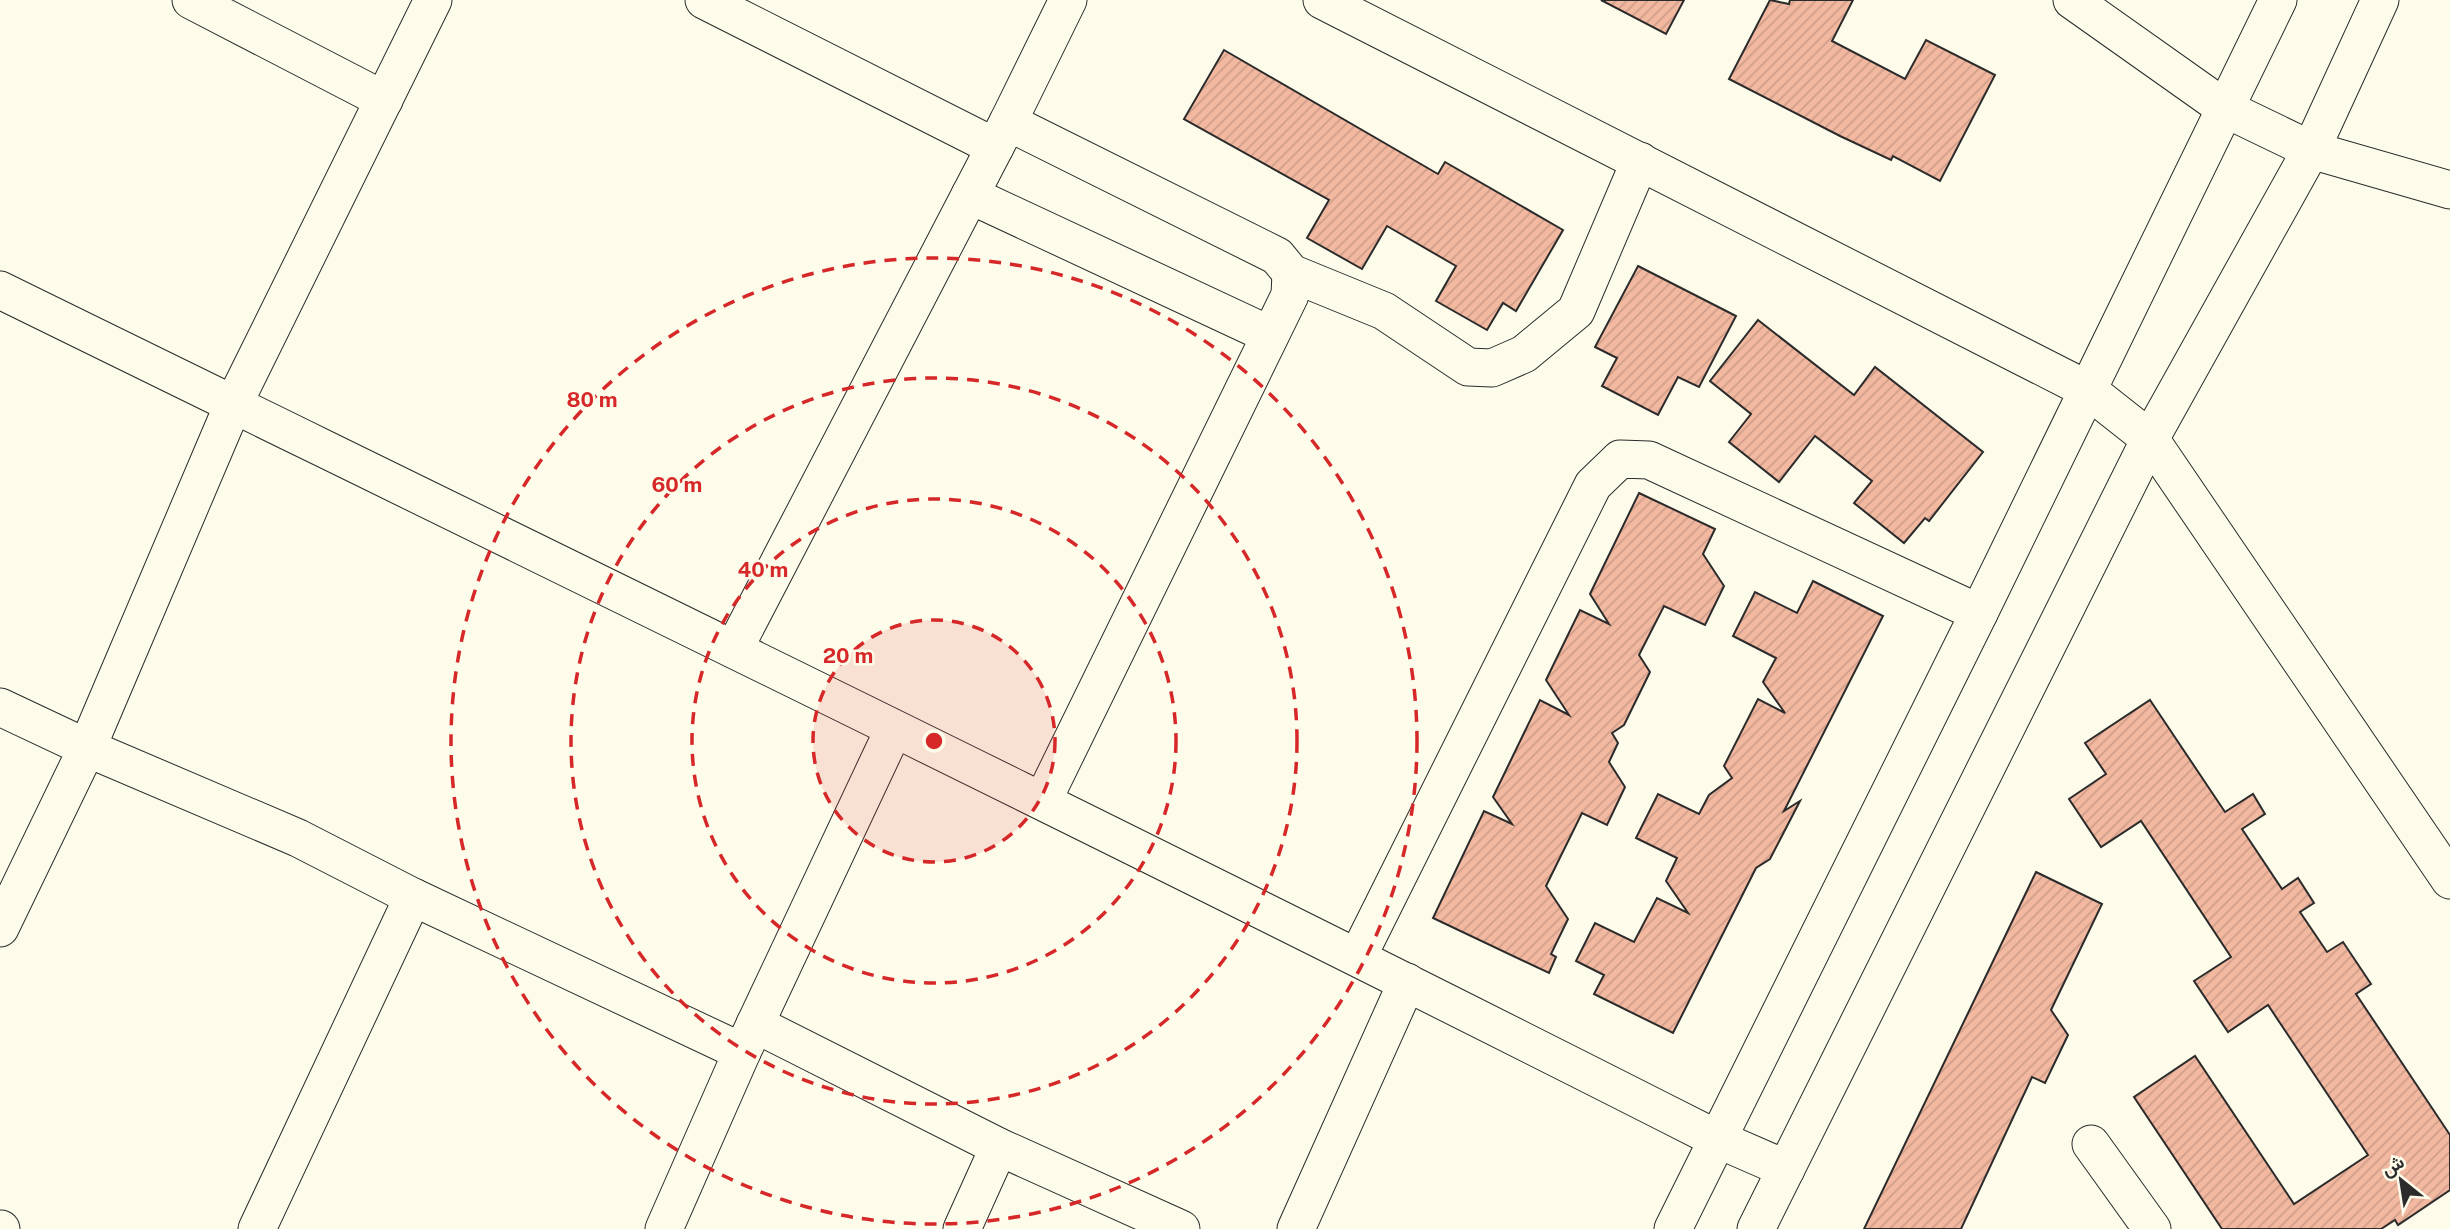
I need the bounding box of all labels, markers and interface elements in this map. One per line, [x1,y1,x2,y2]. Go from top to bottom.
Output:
text: 80 m [566,387,618,412]
text: 60 m [652,472,702,497]
text: 40 m [738,557,788,582]
text: 20 m [823,643,873,668]
centre of rings [922,729,946,753]
north arrow [2366,1145,2436,1215]
text: ش [2377,1150,2409,1181]

